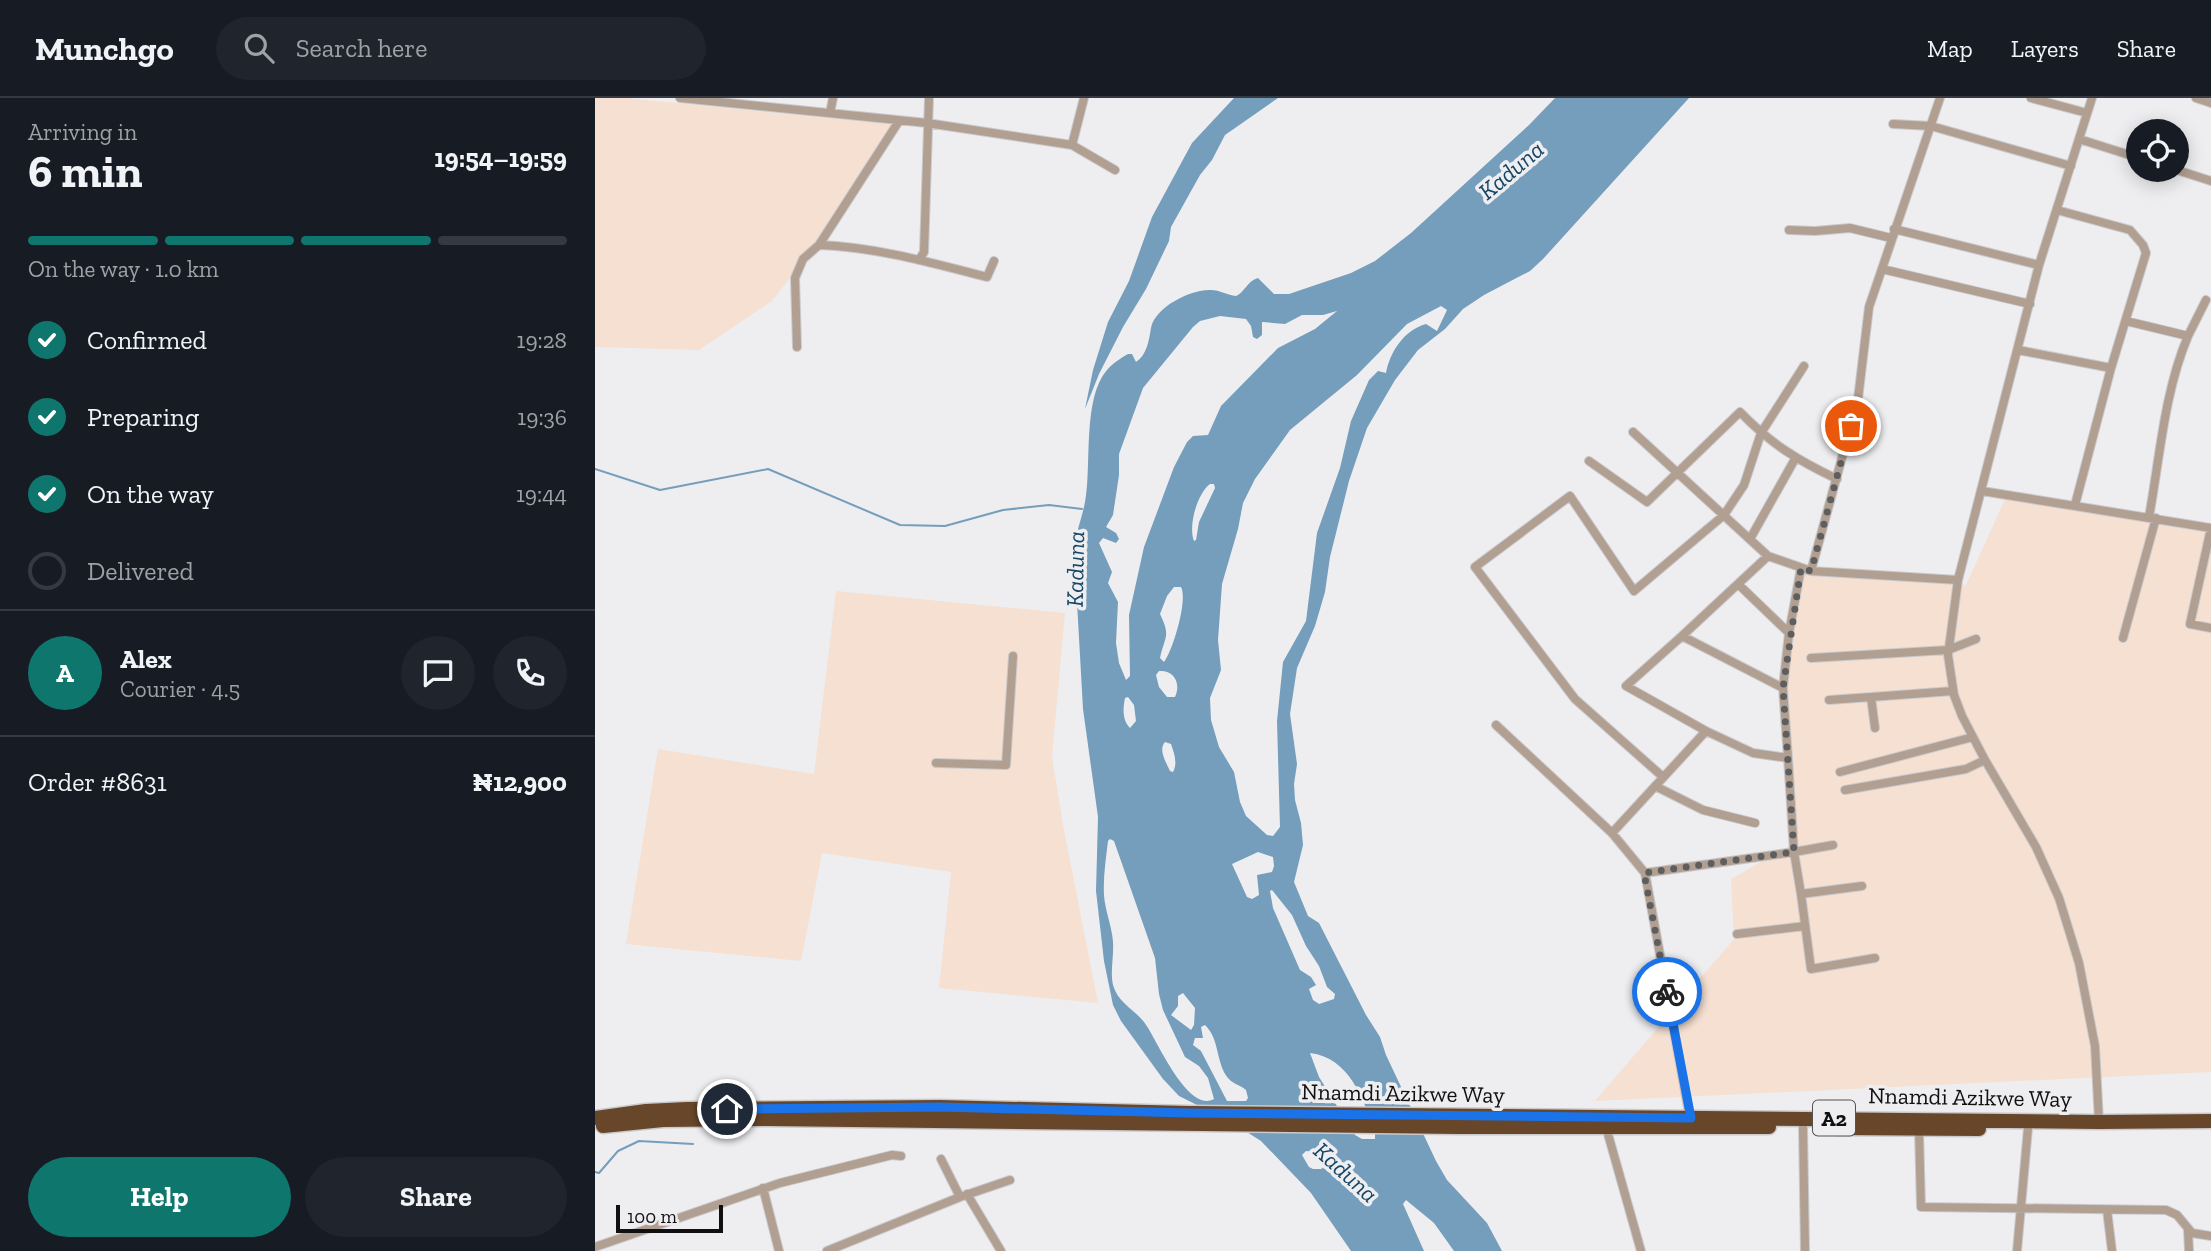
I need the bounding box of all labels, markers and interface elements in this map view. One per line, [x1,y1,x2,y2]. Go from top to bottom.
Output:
search box [216,17,706,80]
text: Munchgo [35,29,174,68]
icon: search [240,29,278,67]
text: Search here [296,32,427,64]
text: Map [1927,34,1973,63]
text: Layers [2011,34,2079,63]
text: Share [2117,34,2176,63]
text: Arriving in [28,118,137,146]
map controls [2126,119,2189,182]
button: locate [2126,119,2189,182]
water label: Kaduna [1473,134,1549,206]
text: 19:54–19:59 [434,142,567,174]
text: 6 min [28,144,143,199]
text: On the way · 1.0 km [28,255,219,283]
icon: check [28,321,66,359]
text: Confirmed [87,324,207,356]
text: 19:28 [517,326,567,354]
pin [1821,396,1881,456]
icon: check [28,398,66,436]
text: Preparing [87,401,199,433]
text: 19:36 [517,403,567,431]
icon: bag [1832,407,1870,445]
icon: check [28,475,66,513]
text: On the way [87,478,214,510]
text: 19:44 [516,480,567,508]
water label: Kaduna [1060,531,1090,607]
text: Delivered [87,555,194,587]
button: chat [401,636,475,710]
button: phone [493,636,567,710]
text: Alex [120,643,172,675]
text: A [56,657,74,689]
text: Courier · 4.5 [120,675,240,703]
text: Order #8631 [28,766,167,798]
text: ₦12,900 [473,766,567,798]
courier [1632,957,1702,1027]
icon: bike [1648,973,1686,1011]
street label: Nnamdi Azikwe Way [1301,1077,1505,1109]
pin [697,1079,757,1139]
street label: Nnamdi Azikwe Way [1868,1081,2072,1113]
icon: home [708,1090,746,1128]
road number: A2 [1813,1100,1855,1136]
water label: Kaduna [1308,1136,1384,1208]
button: Help [28,1157,291,1237]
button: Share [305,1157,567,1237]
scale bar [616,1202,723,1234]
text: 100 m [627,1205,677,1228]

